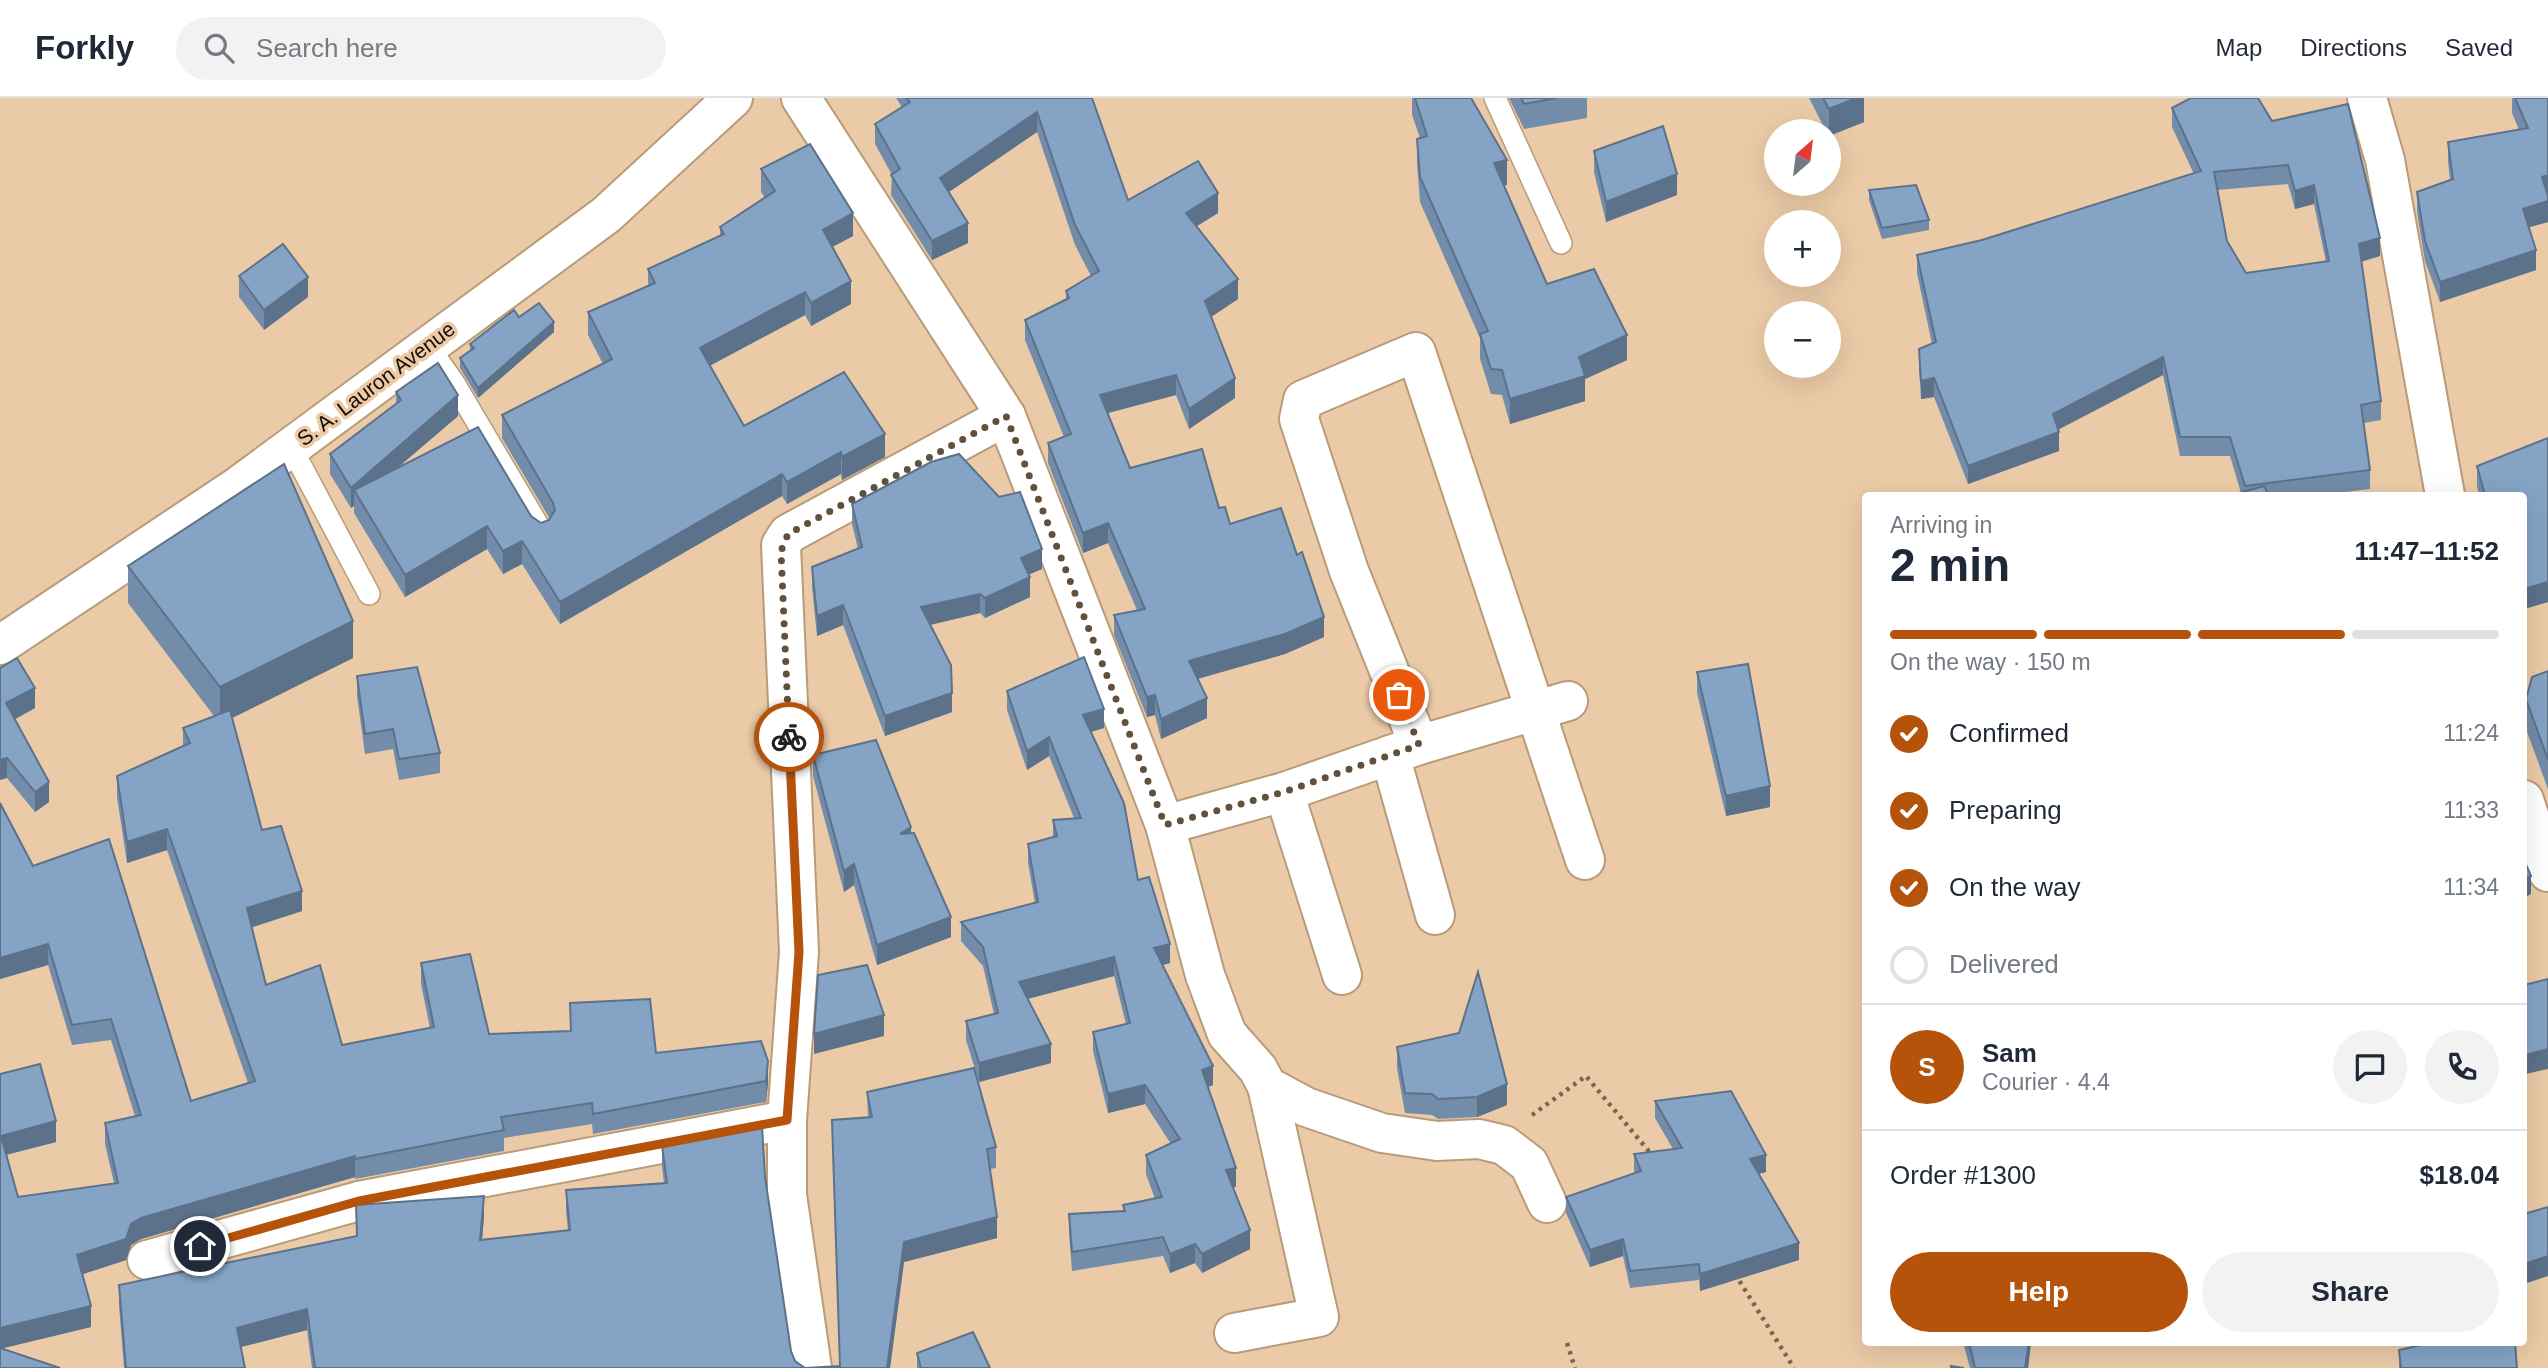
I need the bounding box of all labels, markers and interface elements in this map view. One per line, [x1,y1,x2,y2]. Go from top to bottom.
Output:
search box [176,17,666,80]
text: Forkly [35,29,134,66]
icon: search [200,29,238,67]
text: Search here [256,33,398,63]
text: Map [2216,34,2262,61]
text: Directions [2300,34,2407,61]
text: Saved [2445,34,2513,61]
north arrow [1764,119,1841,196]
map controls [1764,119,1841,378]
button: + [1764,210,1841,287]
button: − [1764,301,1841,378]
street label: S. A. Lauron Avenue [292,317,459,450]
text: Arriving in [1890,512,1992,538]
text: 11:47–11:52 [2354,536,2499,566]
text: 2 min [1890,539,2010,591]
text: On the way · 150 m [1890,649,2091,675]
pin [1369,665,1429,725]
icon: bag [1380,676,1418,714]
courier [754,702,824,772]
icon: check [1890,715,1928,753]
icon: bike [770,718,808,756]
text: Confirmed [1949,718,2069,748]
text: 11:24 [2443,720,2499,746]
icon: check [1890,792,1928,830]
text: Preparing [1949,795,2062,825]
text: 11:33 [2443,797,2499,823]
icon: check [1890,869,1928,907]
text: On the way [1949,872,2081,902]
text: 11:34 [2443,874,2499,900]
text: Delivered [1949,949,2059,979]
button: chat [2333,1030,2407,1104]
button: phone [2425,1030,2499,1104]
text: Sam [1982,1038,2037,1068]
text: S [1918,1052,1936,1082]
text: Courier · 4.4 [1982,1069,2110,1095]
text: Order #1300 [1890,1160,2036,1190]
text: $18.04 [2419,1160,2499,1190]
pin [170,1216,230,1276]
icon: home [181,1227,219,1265]
button: Help [1890,1252,2188,1332]
button: Share [2202,1252,2499,1332]

